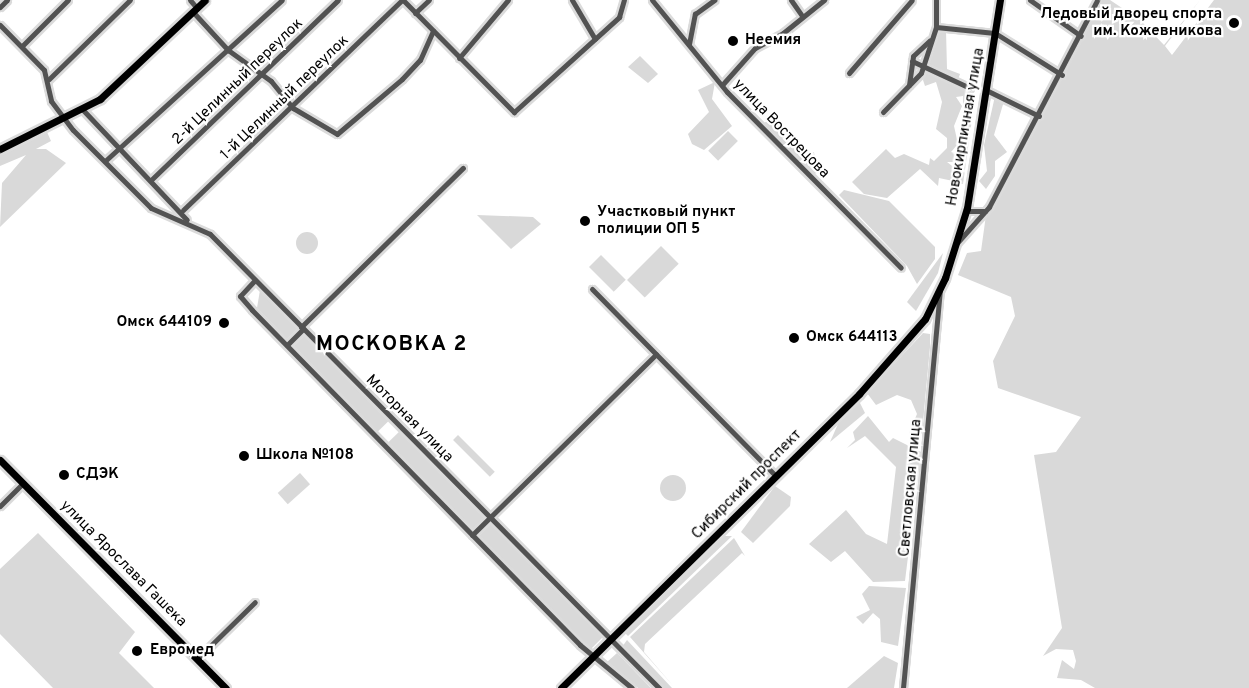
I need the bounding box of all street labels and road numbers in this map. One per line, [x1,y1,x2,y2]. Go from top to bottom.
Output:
street label: 2-й Целинный переулок [169,15,307,149]
street label: 1-й Целинный переулок [217,32,353,164]
street label: Новокирпичная улица [943,47,989,207]
street label: улица Вострецова [729,76,833,182]
street label: Моторная улица [361,371,457,467]
street label: Светловская улица [896,418,926,558]
street label: Сибирский проспект [688,426,806,544]
street label: улица Ярослава Гашека [56,497,190,631]

